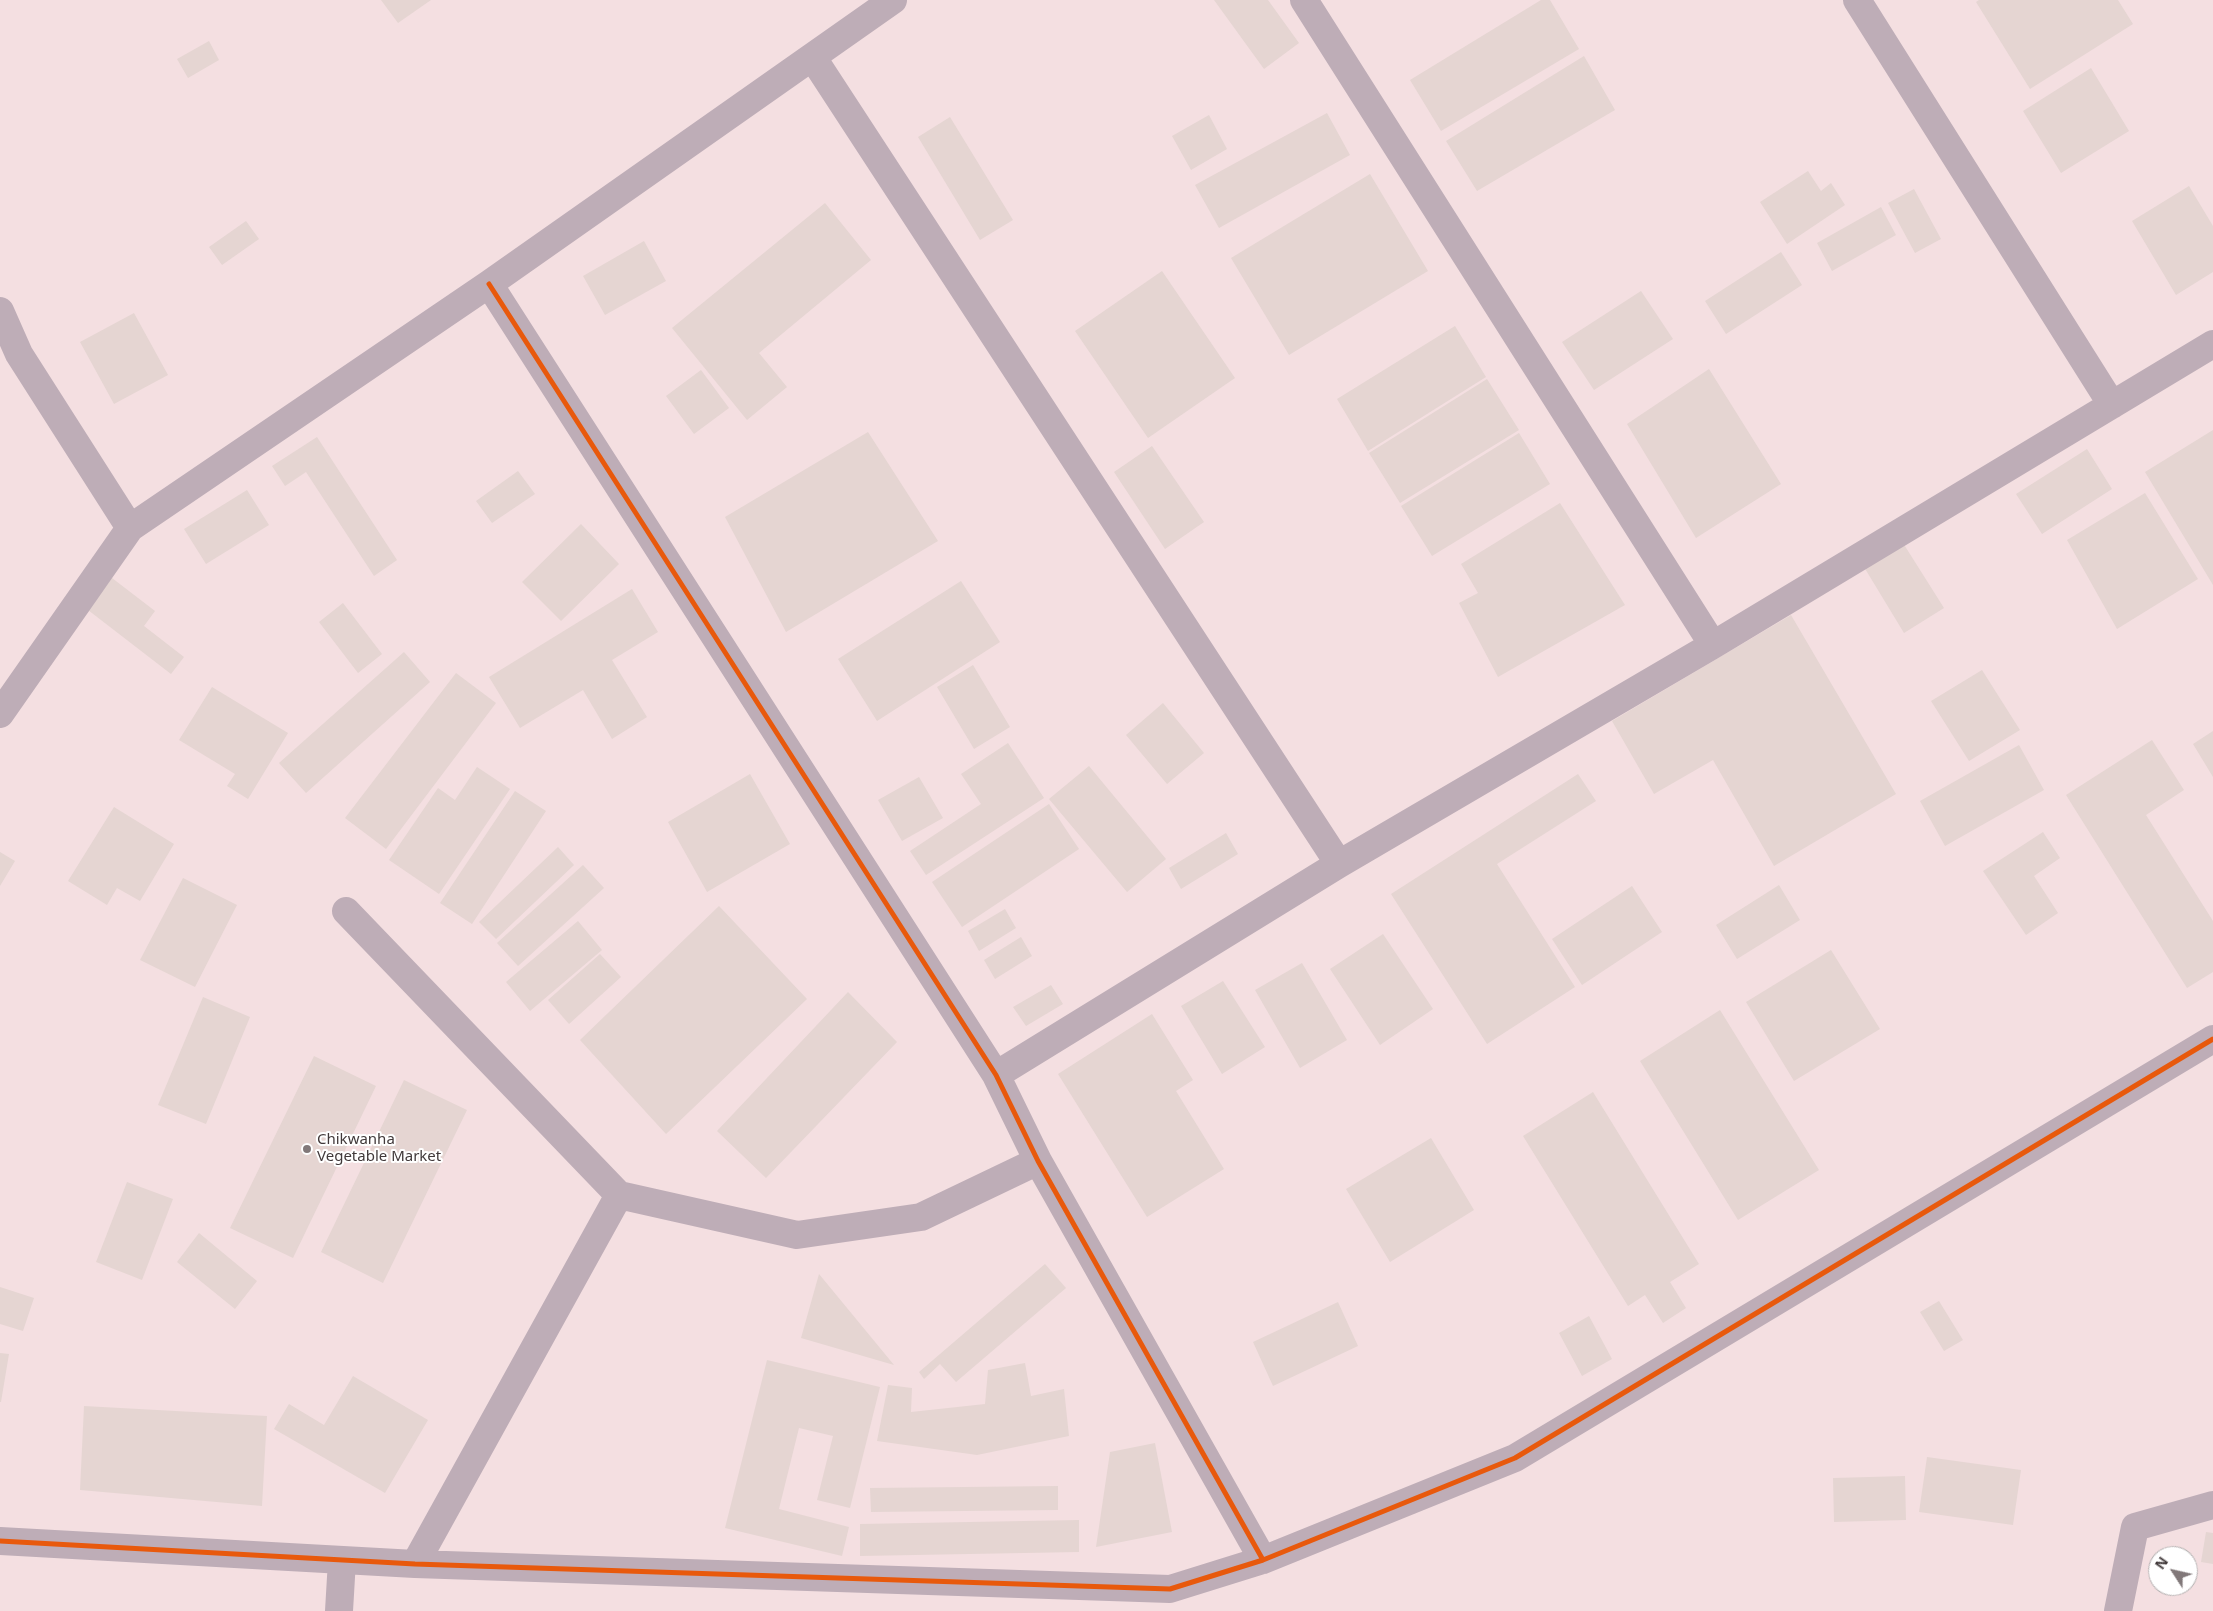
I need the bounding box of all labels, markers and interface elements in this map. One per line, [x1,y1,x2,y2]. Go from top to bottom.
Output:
place label: Chikwanha Vegetable Market [317,1131,441,1166]
marker: Chikwanha Vegetable Market [301,1143,313,1155]
north arrow [2148,1546,2198,1596]
text: N [2150,1553,2172,1573]

